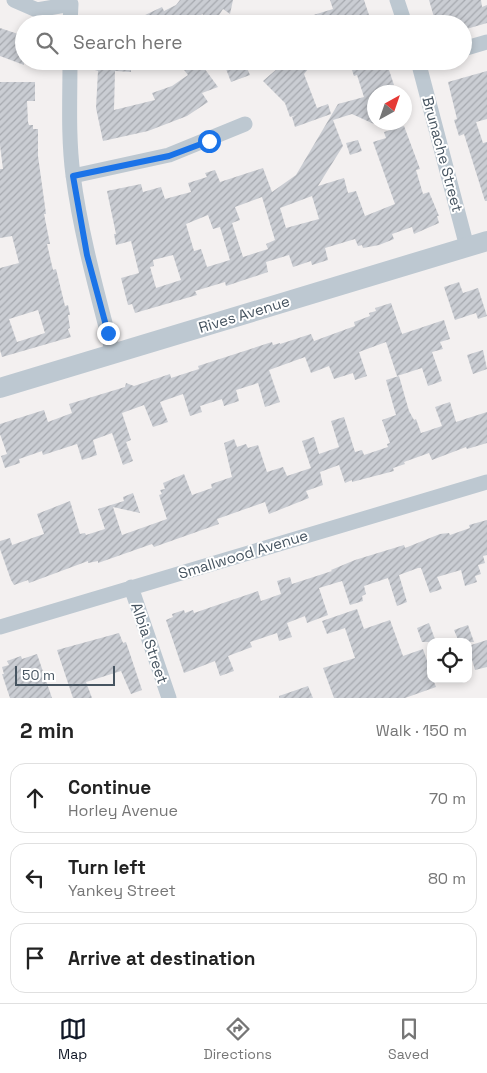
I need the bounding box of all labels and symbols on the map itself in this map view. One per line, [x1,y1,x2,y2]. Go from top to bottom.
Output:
north arrow [367,85,412,130]
street label: Brunache Street [418,94,468,214]
route start [198,130,221,153]
street label: Rives Avenue [196,291,292,337]
route end [97,322,120,345]
street label: Smallwood Avenue [176,525,310,583]
street label: Albia Street [127,600,173,686]
scale bar [15,663,115,686]

